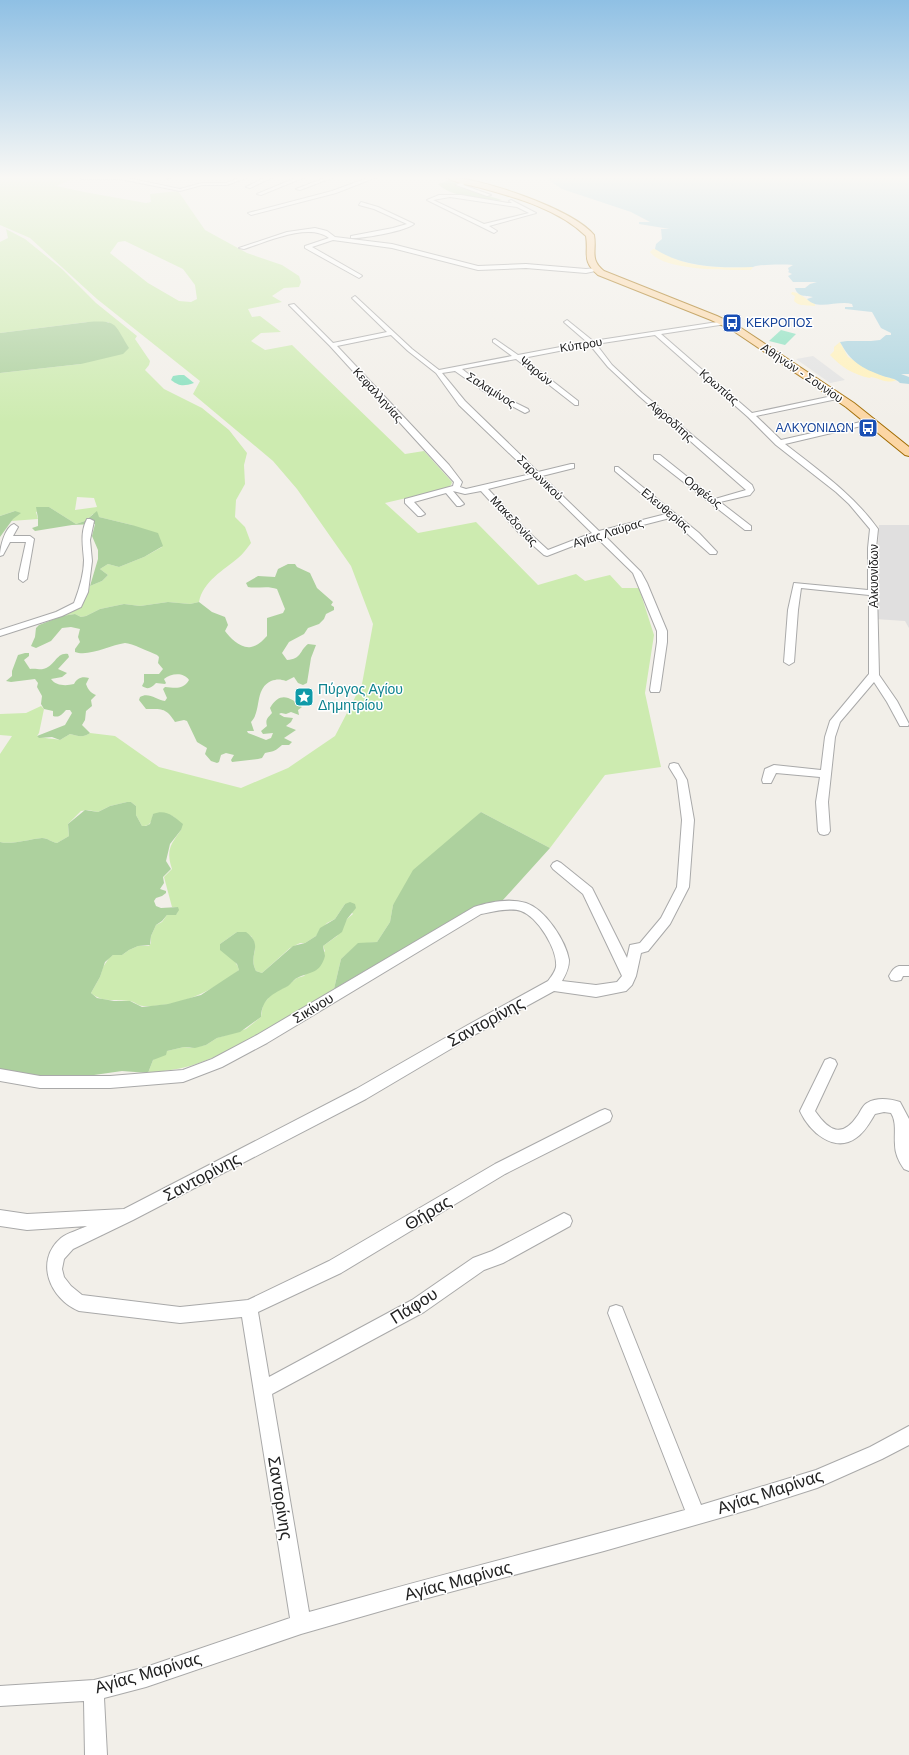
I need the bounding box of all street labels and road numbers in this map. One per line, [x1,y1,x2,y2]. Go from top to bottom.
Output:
street label: Κύπρου [559,335,603,355]
street label: Αθήνών - Σουνίου [758,340,846,406]
street label: Ψαρών [517,353,555,389]
street label: Κεφαλληνίας [350,365,406,425]
street label: Κρωπίας [696,366,742,408]
street label: Σαλαμίνος [464,369,518,411]
street label: Αφροδίτης [645,397,697,445]
street label: Σαρωνικού [514,453,566,503]
street label: Ορφέως [681,473,725,511]
street label: Ελευθερίας [638,485,694,535]
street label: Μακεδονίας [487,493,541,549]
street label: Αγίας Λαύρας [571,516,645,550]
street label: Αλκυονίδων [867,544,881,608]
street label: Σικίνου [290,990,336,1026]
street label: Σαντορίνης [444,993,528,1051]
street label: Σαντορίνης [160,1149,244,1205]
street label: Θήρας [402,1192,454,1234]
street label: Πάφου [387,1284,441,1328]
street label: Σαντορίνης [264,1455,296,1541]
street label: Αγίας Μαρίνας [715,1466,825,1518]
street label: Αγίας Μαρίνας [402,1558,514,1604]
street label: Αγίας Μαρίνας [93,1649,203,1697]

